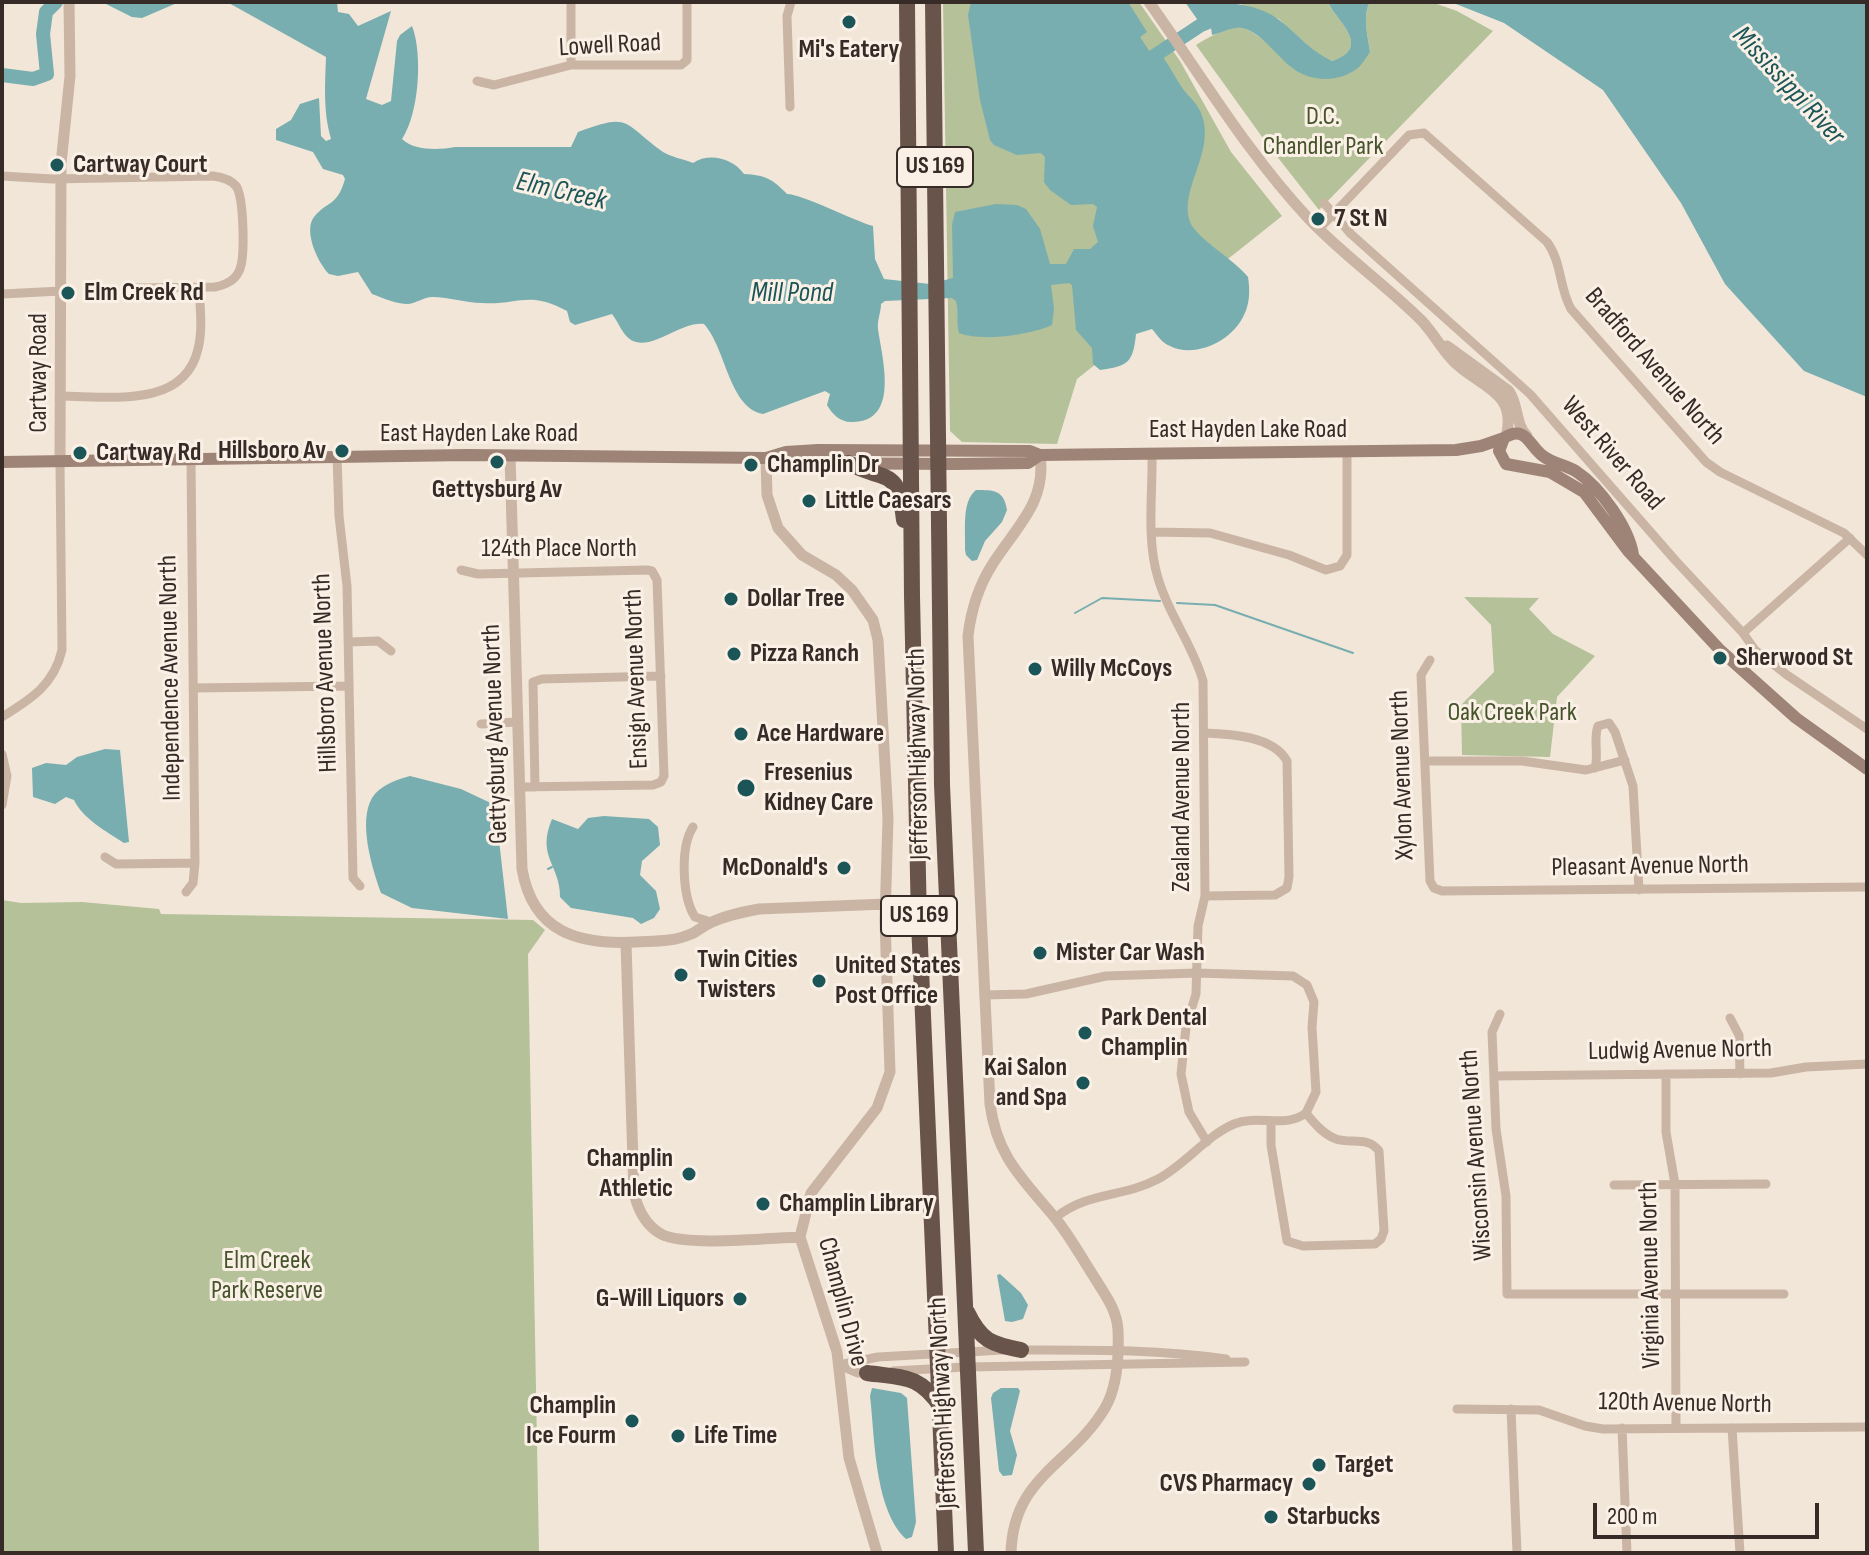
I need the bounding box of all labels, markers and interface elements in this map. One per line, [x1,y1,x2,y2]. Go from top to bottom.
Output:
marker: Mi's Eatery [840,13,858,31]
water label: Mississippi River [1725,20,1851,152]
street label: Lowell Road [558,28,662,64]
place label: Mi's Eatery [799,34,899,66]
park label: D.C. Chandler Park [1263,101,1383,162]
road number: US 169 [897,147,973,187]
place label: Cartway Court [73,149,207,181]
marker: Cartway Court [48,156,66,174]
water label: Elm Creek [513,165,609,219]
place label: 7 St N [1334,203,1388,235]
marker: 7 St N [1309,210,1327,228]
place label: Elm Creek Rd [84,277,204,309]
water label: Mill Pond [751,277,833,311]
street label: Bradford Avenue North [1577,282,1731,452]
marker: Elm Creek Rd [59,284,77,302]
street label: Cartway Road [23,313,55,433]
street label: West River Road [1554,391,1670,517]
street label: East Hayden Lake Road [1149,414,1347,446]
street label: East Hayden Lake Road [380,418,578,450]
place label: Hillsboro Av [218,435,326,467]
place label: Cartway Rd [96,437,201,469]
marker: Hillsboro Av [333,442,351,460]
marker: Cartway Rd [71,444,89,462]
place label: Champlin Dr [767,449,879,481]
marker: Gettysburg Av [488,453,506,471]
marker: Champlin Dr [742,456,760,474]
place label: Gettysburg Av [432,474,562,506]
place label: Little Caesars [825,485,951,517]
marker: Little Caesars [800,492,818,510]
street label: 124th Place North [481,533,637,565]
street label: Independence Avenue North [153,555,189,801]
street label: Hillsboro Avenue North [307,573,345,773]
place label: Dollar Tree [747,583,845,615]
street label: Ensign Avenue North [618,588,656,770]
marker: Dollar Tree [722,590,740,608]
street label: Gettysburg Avenue North [477,623,515,845]
place label: Pizza Ranch [750,638,859,670]
place label: Sherwood St [1736,642,1853,674]
marker: Pizza Ranch [725,645,743,663]
street label: Jefferson Highway North [902,648,936,860]
marker: Sherwood St [1711,649,1729,667]
place label: Willy McCoys [1051,653,1172,685]
marker: Willy McCoys [1026,660,1044,678]
street label: Xylon Avenue North [1384,689,1422,861]
park label: Oak Creek Park [1447,697,1577,729]
street label: Zealand Avenue North [1166,702,1198,892]
place label: Ace Hardware [757,718,884,750]
marker: Ace Hardware [732,725,750,743]
place label: Fresenius Kidney Care [764,757,873,818]
marker: Fresenius Kidney Care [735,777,757,799]
street label: Pleasant Avenue North [1551,850,1749,884]
place label: McDonald's [722,852,828,884]
marker: McDonald's [835,859,853,877]
road number: US 169 [881,896,957,936]
place label: Mister Car Wash [1056,937,1205,969]
place label: Twin Cities Twisters [697,944,798,1006]
marker: Mister Car Wash [1031,944,1049,962]
place label: United States Post Office [835,950,961,1012]
marker: Twin Cities Twisters [672,966,690,984]
marker: United States Post Office [810,972,828,990]
place label: Park Dental Champlin [1101,1002,1207,1064]
marker: Park Dental Champlin [1076,1024,1094,1042]
street label: Ludwig Avenue North [1588,1034,1772,1068]
street label: Wisconsin Avenue North [1454,1049,1500,1261]
place label: Kai Salon and Spa [984,1052,1067,1114]
marker: Kai Salon and Spa [1074,1074,1092,1092]
place label: Champlin Athletic [586,1143,673,1204]
marker: Champlin Athletic [680,1165,698,1183]
street label: Virginia Avenue North [1634,1181,1668,1369]
place label: Champlin Library [779,1188,934,1220]
marker: Champlin Library [754,1195,772,1213]
street label: Champlin Drive [810,1234,874,1370]
park label: Elm Creek Park Reserve [211,1245,323,1306]
place label: G-Will Liquors [596,1283,724,1315]
marker: G-Will Liquors [731,1290,749,1308]
street label: Jefferson Highway North [923,1296,965,1510]
street label: 120th Avenue North [1598,1387,1772,1421]
place label: Champlin Ice Fourm [526,1390,616,1452]
marker: Champlin Ice Fourm [623,1412,641,1430]
place label: Life Time [694,1420,777,1452]
marker: Life Time [669,1427,687,1445]
place label: Target [1335,1449,1393,1481]
marker: Target [1310,1456,1328,1474]
place label: CVS Pharmacy [1160,1468,1293,1500]
marker: CVS Pharmacy [1300,1475,1318,1493]
scale bar [1597,1487,1823,1537]
place label: Starbucks [1287,1501,1380,1533]
text: 200 m [1607,1502,1658,1531]
marker: Starbucks [1262,1508,1280,1526]

